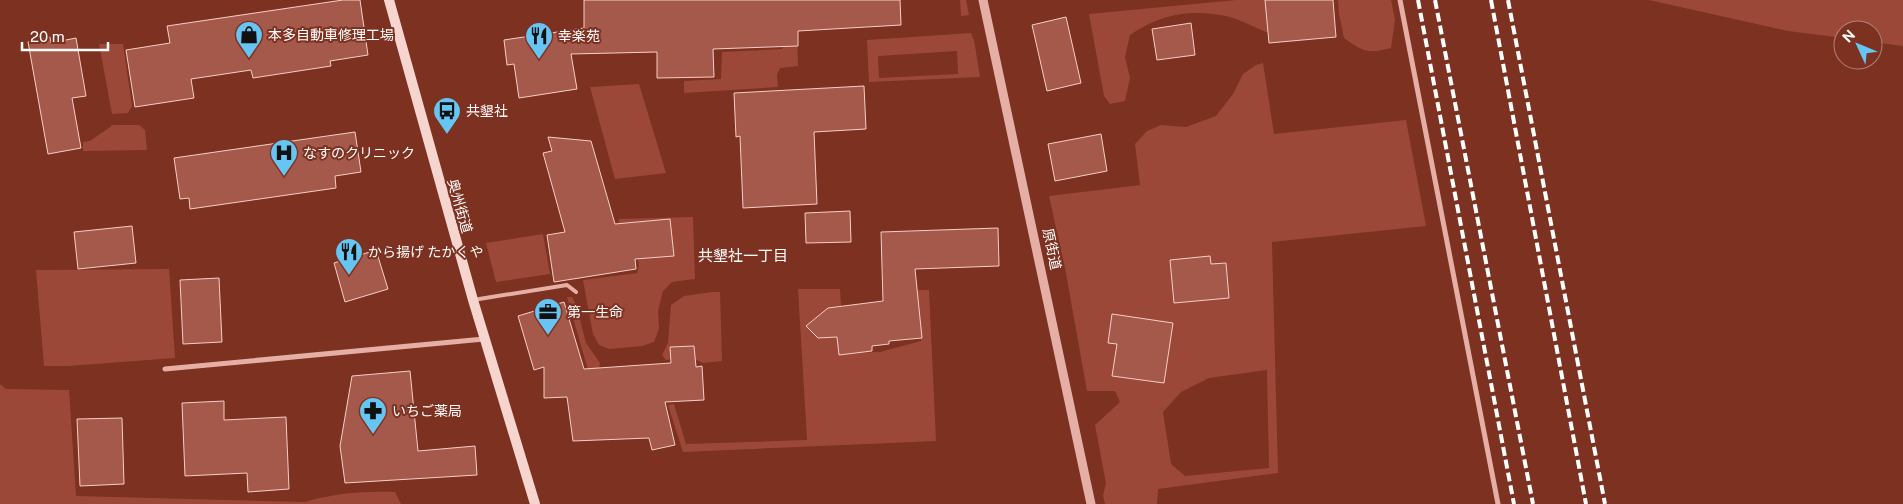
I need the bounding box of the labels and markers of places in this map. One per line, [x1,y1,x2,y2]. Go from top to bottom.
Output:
shop icon: 本多自動車修理工場 [234,20,264,59]
restaurant icon: 幸楽苑 [524,21,554,60]
place label: 本多自動車修理工場 [268,27,394,43]
place label: 幸楽苑 [558,28,600,44]
bus stop icon: 共墾社 [432,96,462,135]
place label: 共墾社 [466,103,508,119]
hospital icon: なすのクリニック [269,138,299,177]
place label: なすのクリニック [303,145,415,161]
restaurant icon: から揚げ たかくや [334,237,364,276]
place label: から揚げ たかくや [368,244,483,260]
office icon: 第一生命 [533,297,563,336]
place label: 第一生命 [567,304,623,320]
pharmacy icon: いちご薬局 [358,396,388,435]
place label: いちご薬局 [392,403,462,419]

